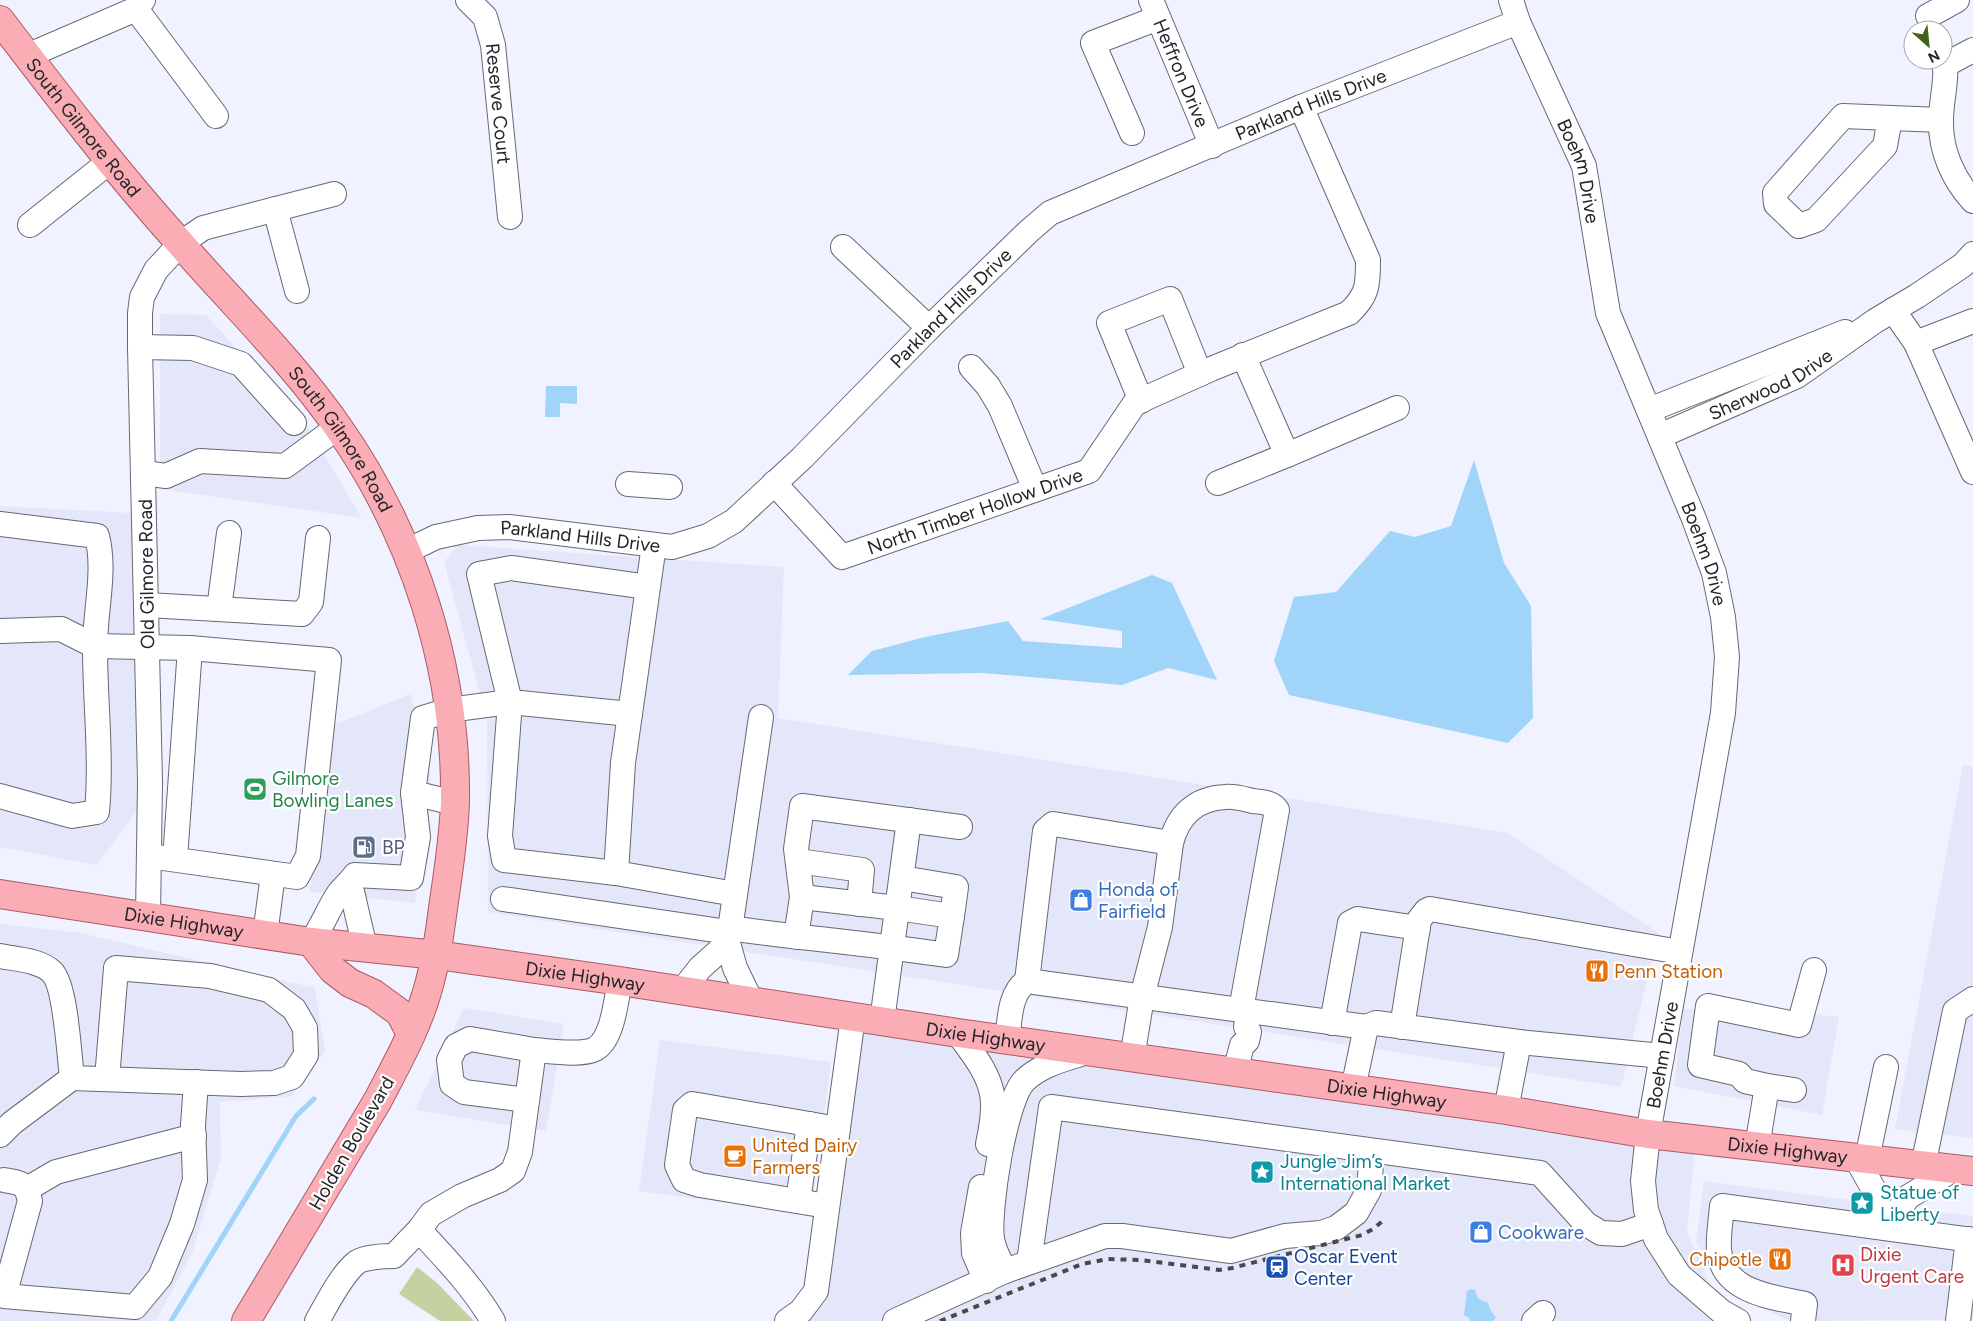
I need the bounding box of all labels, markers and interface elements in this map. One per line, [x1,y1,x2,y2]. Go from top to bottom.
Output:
street label: Heffron Drive [1148,15,1214,131]
north arrow [1903,20,1953,70]
street label: Reserve Court [481,42,516,165]
text: N [1925,46,1942,66]
street label: South Gilmore Road [21,53,146,202]
street label: Parkland Hills Drive [1232,64,1390,145]
street label: Boehm Drive [1552,115,1604,225]
street label: Parkland Hills Drive [885,243,1016,373]
street label: Sherwood Drive [1705,344,1837,425]
street label: South Gilmore Road [283,361,398,516]
street label: North Timber Hollow Drive [864,463,1086,559]
street label: Boehm Drive [1676,498,1731,608]
street label: Old Gilmore Road [134,499,159,649]
street label: Parkland Hills Drive [500,516,662,557]
place label: Gilmore Bowling Lanes [272,767,394,812]
sports icon: Gilmore Bowling Lanes [242,776,268,802]
fuel station icon: BP [351,834,377,860]
place label: BP [382,836,405,859]
place label: Honda of Fairfield [1098,878,1177,923]
shop icon: Honda of Fairfield [1068,887,1094,913]
street label: Dixie Highway [122,902,245,943]
street label: Dixie Highway [524,957,646,997]
restaurant icon: Penn Station [1584,958,1610,984]
place label: Penn Station [1614,960,1723,983]
street label: Boehm Drive [1642,1000,1683,1110]
street label: Dixie Highway [924,1017,1047,1057]
street label: Holden Boulevard [304,1072,399,1214]
street label: Dixie Highway [1325,1074,1448,1114]
street label: Dixie Highway [1726,1132,1849,1169]
place label: United Dairy Farmers [752,1134,857,1179]
cafe icon: United Dairy Farmers [722,1143,748,1169]
place label: Jungle Jim’s International Market [1280,1150,1451,1195]
place icon: Jungle Jim’s International Market [1249,1159,1275,1185]
place label: Statue of Liberty [1880,1181,1959,1226]
place icon: Statue of Liberty [1849,1190,1875,1216]
shop icon: Cookware [1468,1219,1494,1245]
place label: Cookware [1498,1221,1584,1244]
place label: Dixie Urgent Care [1860,1243,1964,1288]
place label: Oscar Event Center [1294,1245,1398,1290]
restaurant icon: Chipotle [1767,1246,1793,1272]
place label: Chipotle [1689,1248,1762,1271]
hospital icon: Dixie Urgent Care [1830,1252,1856,1278]
station icon: Oscar Event Center [1264,1254,1290,1280]

